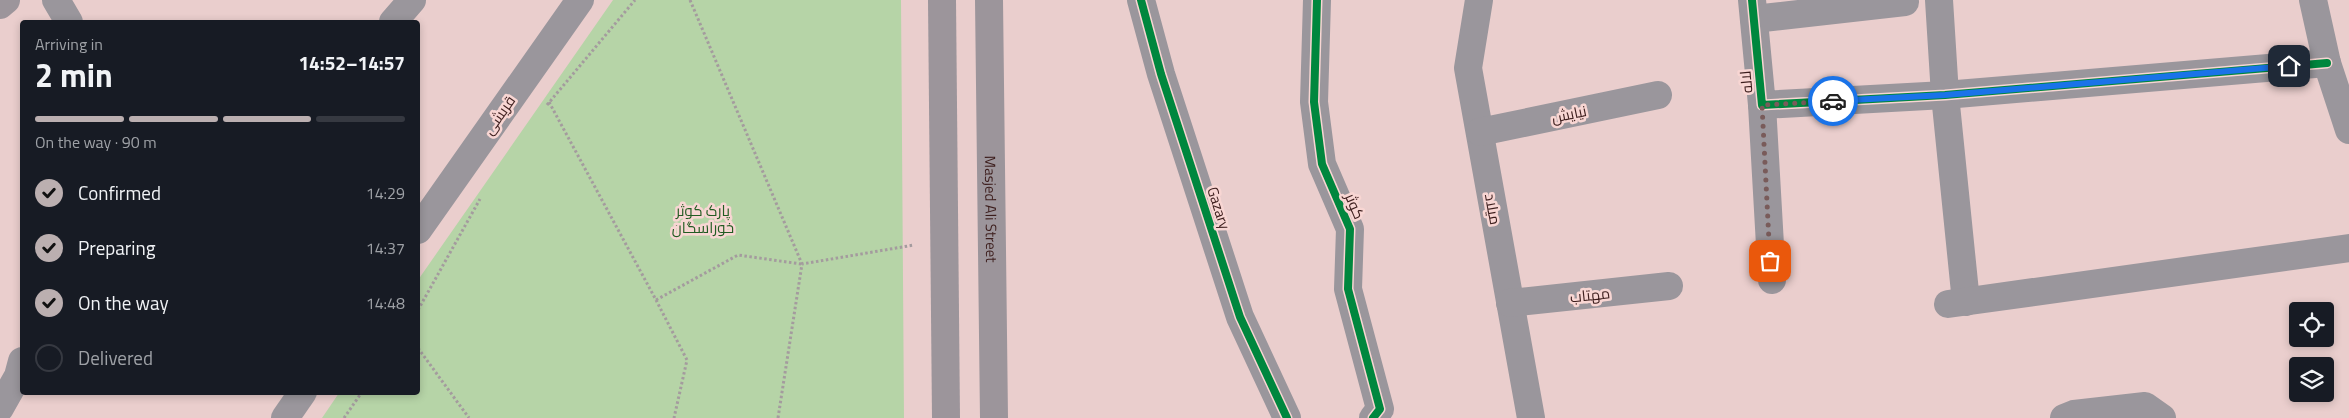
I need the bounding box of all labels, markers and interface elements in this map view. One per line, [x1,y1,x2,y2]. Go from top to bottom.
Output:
text: Arriving in [35,32,103,56]
pin [2268,45,2310,87]
text: 14:52–14:57 [298,48,405,77]
text: 2 min [35,51,113,99]
icon: home [2275,52,2303,80]
street label: لاله [1734,70,1758,94]
courier [1808,76,1858,126]
icon: car [1819,87,1847,115]
street label: قریشی [477,90,521,140]
street label: نیایش [1549,99,1589,129]
text: On the way · 90 m [35,130,157,154]
street label: Masjed Ali Street [979,155,1004,263]
text: Confirmed [78,178,161,207]
icon: check [35,179,63,207]
text: 14:29 [366,181,405,205]
street label: Gazary [1201,184,1237,232]
street label: کوثر [1339,188,1371,223]
street label: میلاد [1479,192,1507,226]
park label: پارک کوثر خوراسگان [672,199,734,239]
text: Preparing [78,233,155,262]
icon: check [35,234,63,262]
text: 14:37 [366,236,405,260]
pin [1749,240,1791,282]
icon: bag [1756,247,1784,275]
street label: مهتاب [1569,281,1611,309]
text: On the way [78,288,169,317]
icon: check [35,289,63,317]
text: 14:48 [366,291,405,315]
map controls [2289,302,2334,402]
button: locate [2289,302,2334,347]
text: Delivered [78,343,153,372]
button: layers [2289,357,2334,402]

